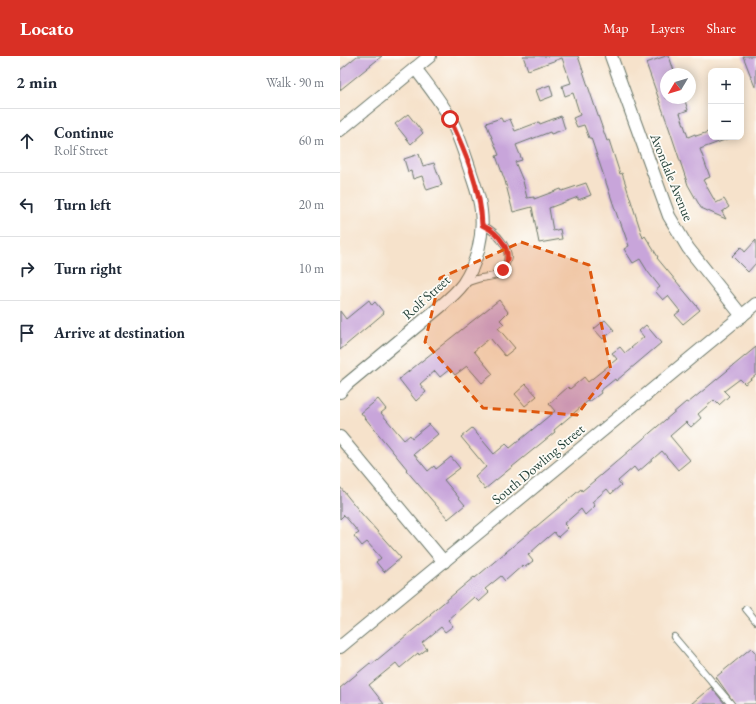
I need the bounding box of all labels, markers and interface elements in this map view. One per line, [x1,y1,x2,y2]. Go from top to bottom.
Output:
text: Locato [20,16,74,41]
text: Map [603,19,628,37]
text: Layers [650,19,685,37]
text: Share [707,19,736,37]
north arrow [660,68,696,104]
map controls [708,68,744,140]
button: + [708,68,744,104]
text: 2 min [16,71,57,93]
text: Walk · 90 m [266,74,324,91]
button: − [708,104,744,140]
route start [441,110,459,128]
text: Continue [54,123,114,142]
street label: Avondale Avenue [646,129,698,224]
icon: ahead [16,130,38,152]
text: 60 m [299,132,324,149]
text: Rolf Street [54,142,108,159]
icon: left [16,194,38,216]
text: Turn left [54,195,111,214]
text: 20 m [299,196,324,213]
icon: right [16,258,38,280]
text: Turn right [54,259,122,278]
text: 10 m [299,260,324,277]
route end [494,261,512,279]
street label: Rolf Street [398,270,454,323]
icon: arrive [16,322,38,344]
text: Arrive at destination [54,323,185,342]
street label: South Dowling Street [488,419,589,508]

